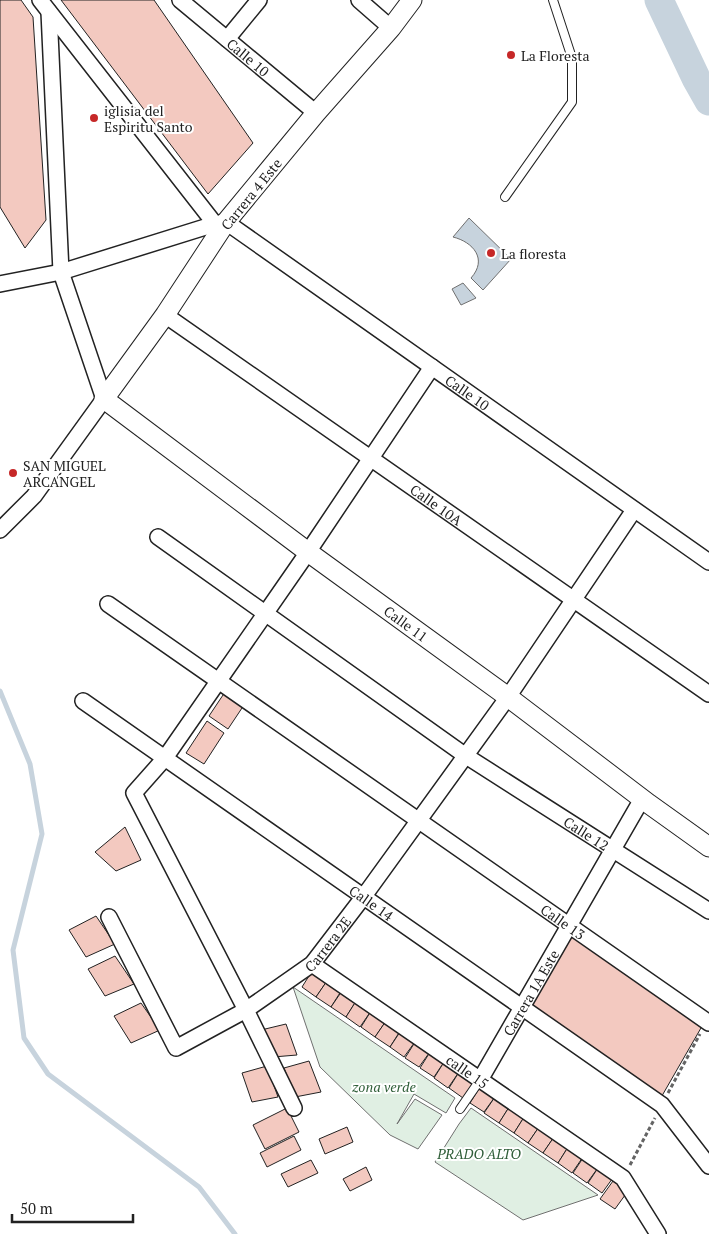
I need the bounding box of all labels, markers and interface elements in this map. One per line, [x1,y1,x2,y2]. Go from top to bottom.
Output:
street label: Calle 10 [223,34,274,80]
place label: La Floresta [521,46,589,65]
marker: La Floresta [505,49,517,61]
place label: iglisia del Espiritu Santo [104,101,193,136]
marker: iglisia del Espiritu Santo [88,112,100,124]
street label: Carrera 4 Este [216,154,286,234]
place label: La floresta [501,244,566,263]
marker: La floresta [485,247,497,259]
street label: Calle 10 [442,370,494,414]
place label: SAN MIGUEL ARCANGEL [23,456,106,491]
marker: SAN MIGUEL ARCANGEL [7,467,19,479]
street label: Calle 10A [407,479,467,529]
street label: Calle 11 [380,601,432,646]
street label: Calle 12 [560,812,613,854]
street label: Calle 14 [346,880,398,925]
street label: Calle 13 [537,899,589,943]
street label: Carrera 2E [301,912,355,976]
street label: Carrera 1A Este [498,946,563,1039]
street label: calle 15 [443,1050,493,1092]
park label: zona verde [351,1077,416,1096]
park label: PRADO ALTO [436,1144,522,1163]
scale bar [12,1192,134,1224]
text: 50 m [20,1198,53,1218]

